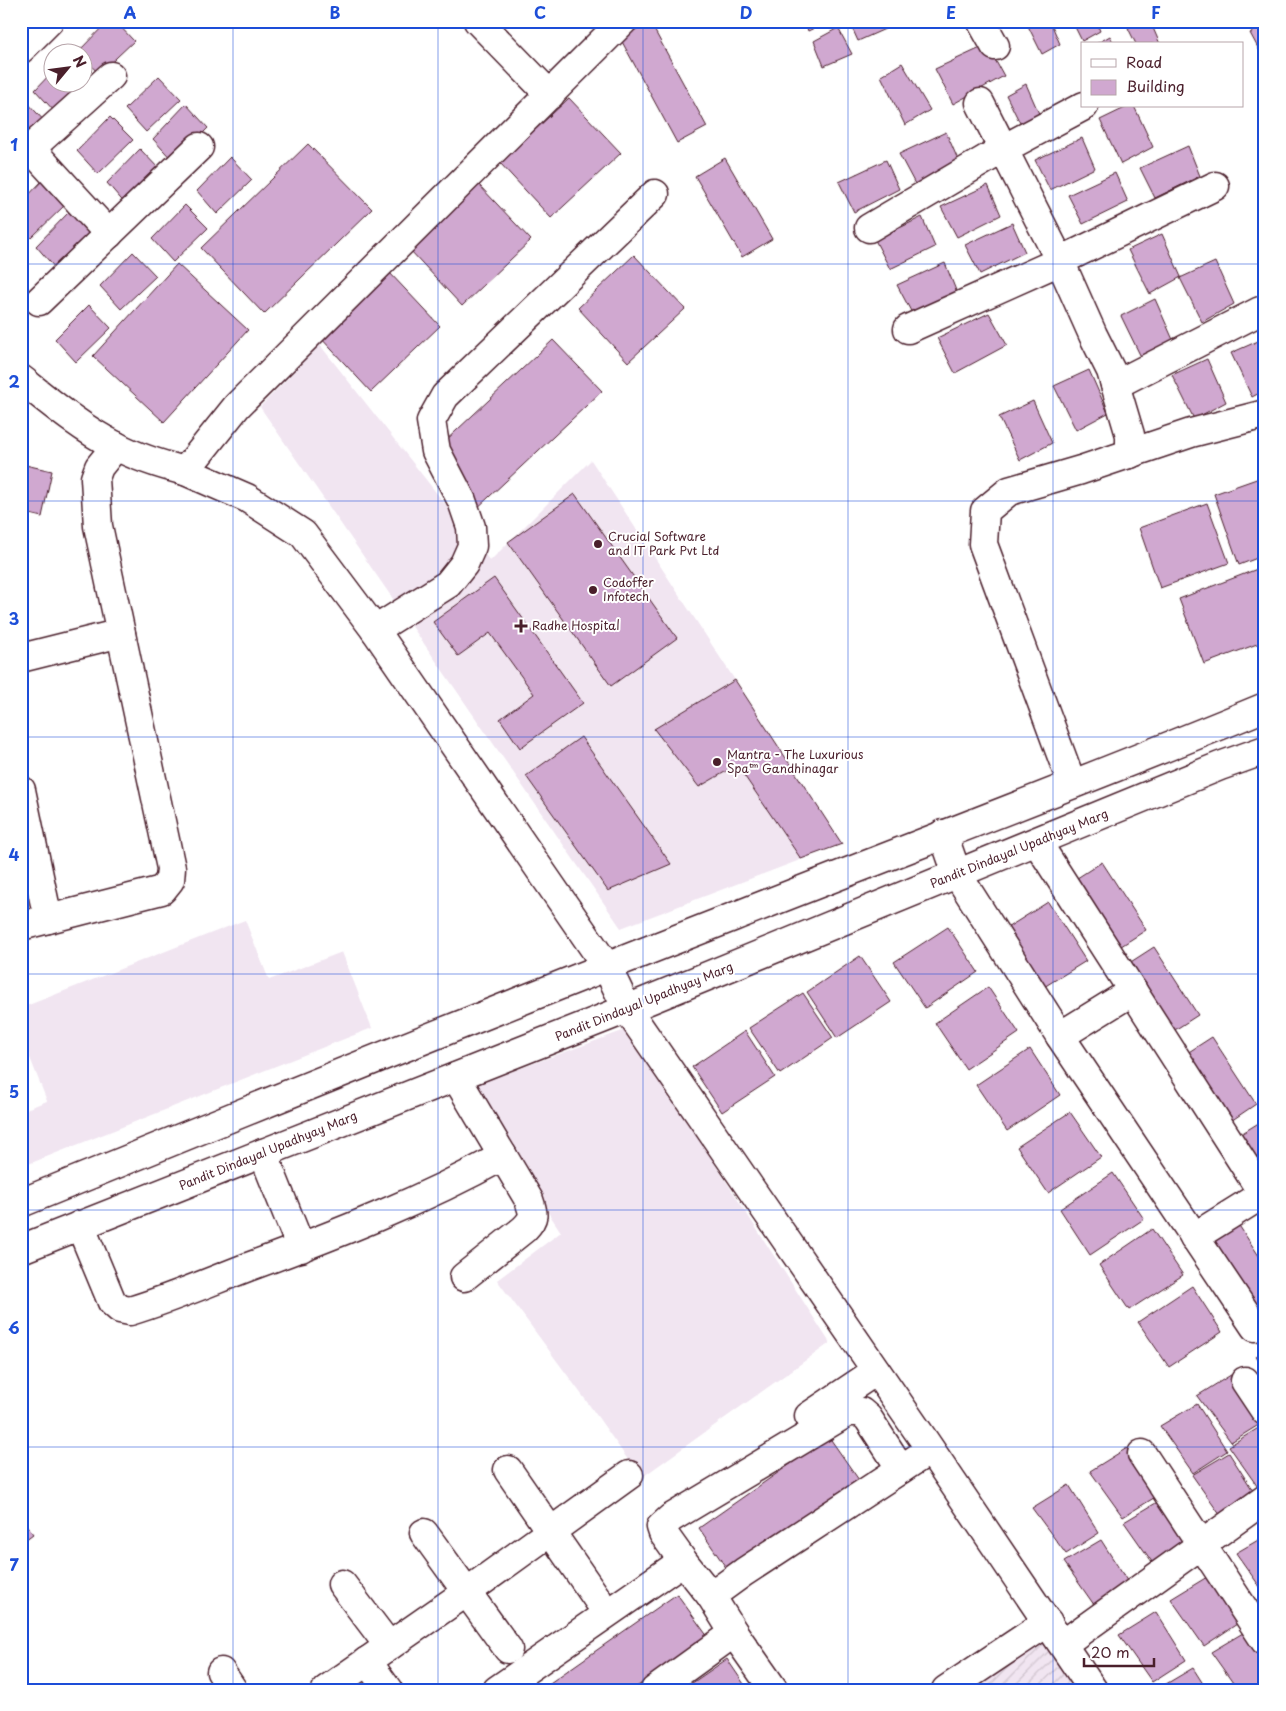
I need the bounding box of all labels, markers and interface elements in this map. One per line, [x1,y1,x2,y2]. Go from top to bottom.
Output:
text: A [124,0,137,24]
text: B [330,0,341,24]
text: C [534,0,546,24]
text: D [740,0,752,24]
text: E [946,0,956,24]
text: F [1151,0,1161,24]
north arrow [42,42,92,92]
legend [1081,42,1244,108]
text: Road [1126,50,1162,73]
text: N [68,52,92,71]
text: Building [1126,74,1185,97]
text: 1 [10,132,18,156]
text: 2 [8,369,20,393]
place label: Crucial Software and IT Park Pvt Ltd [608,527,719,559]
marker: Crucial Software and IT Park Pvt Ltd [592,538,604,550]
place label: Codoffer Infotech [603,573,654,605]
marker: Codoffer Infotech [587,584,599,596]
text: 3 [9,606,19,630]
place label: Radhe Hospital [532,616,620,634]
marker: Radhe Hospital [514,619,528,633]
place label: Mantra - The Luxurious Spa™ Gandhinagar [727,745,864,777]
marker: Mantra - The Luxurious Spa™ Gandhinagar [711,756,723,768]
street label: Pandit Dindayal Upadhyay Marg [927,804,1110,892]
text: 4 [9,842,20,866]
street label: Pandit Dindayal Upadhyay Marg [552,957,735,1045]
text: 5 [9,1079,19,1103]
street label: Pandit Dindayal Upadhyay Marg [176,1106,359,1194]
text: 6 [8,1315,20,1339]
text: 7 [9,1552,19,1576]
scale bar [1084,1636,1154,1668]
text: 20 m [1091,1640,1130,1663]

